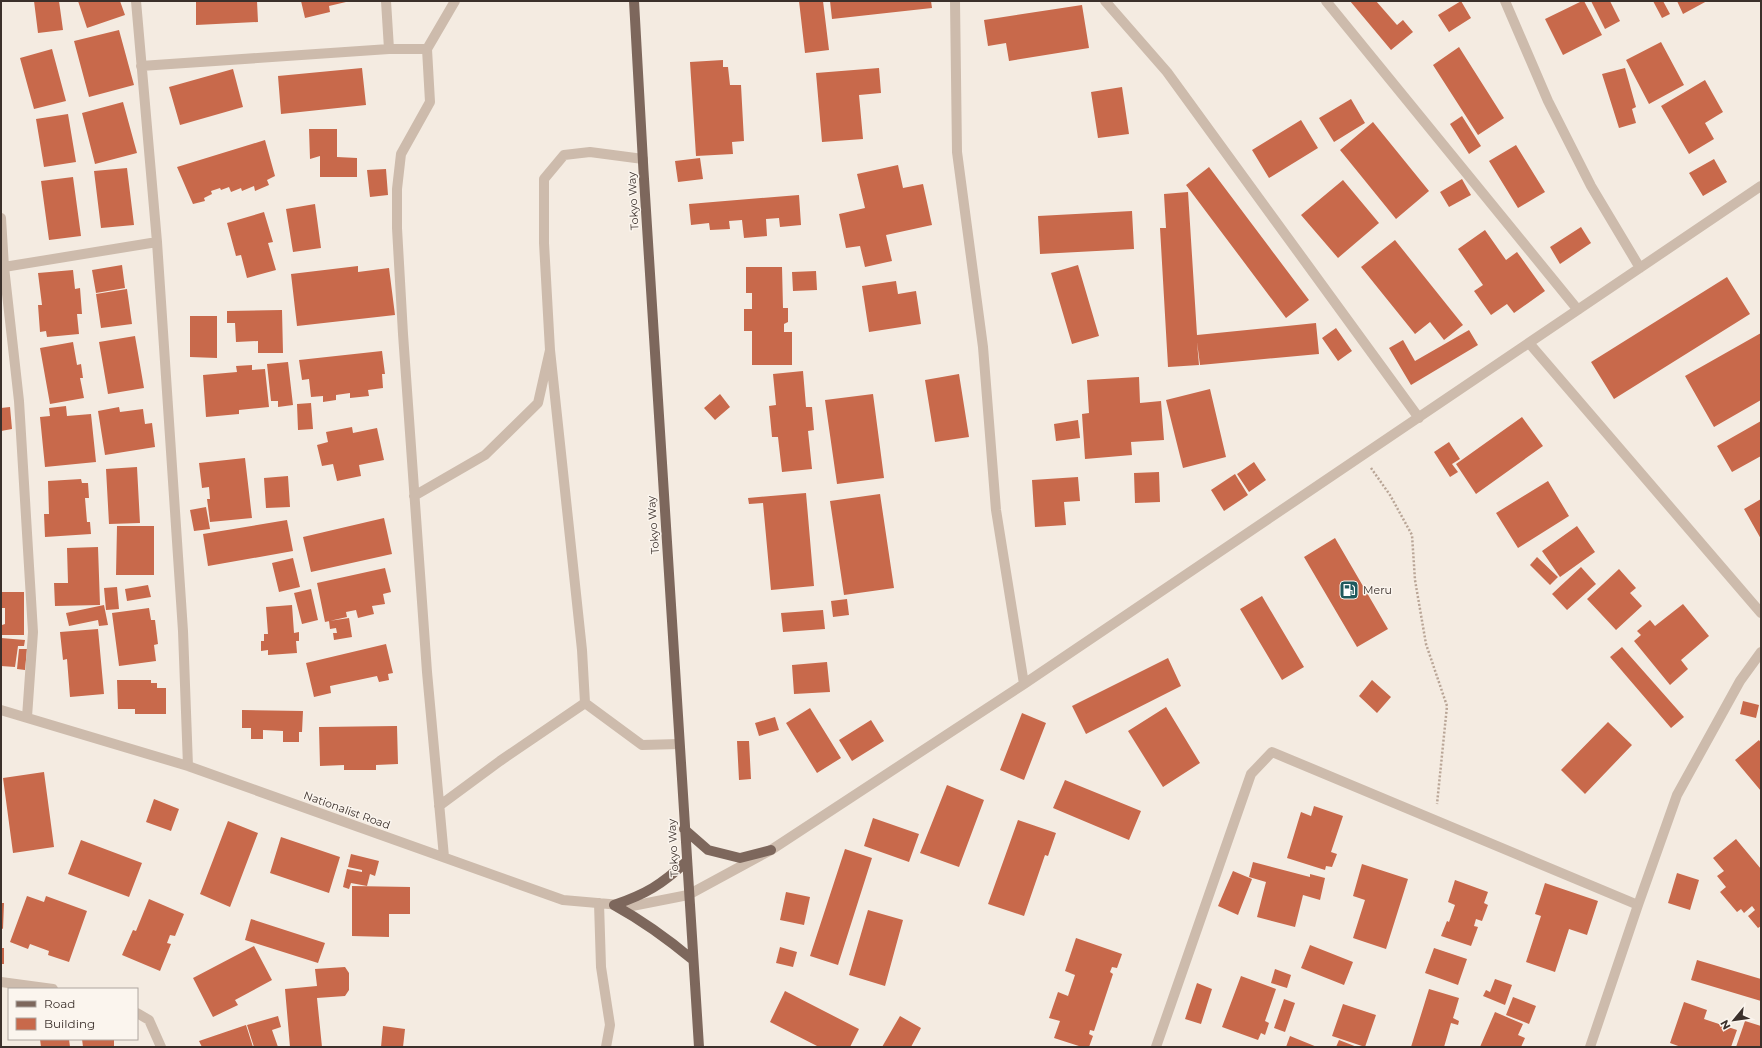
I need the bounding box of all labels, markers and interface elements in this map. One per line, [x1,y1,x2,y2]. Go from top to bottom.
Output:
street label: Tokyo Way [624,171,642,230]
street label: Tokyo Way [644,495,662,555]
fuel station icon: Meru [1338,579,1360,601]
place label: Meru [1363,583,1392,597]
street label: Nationalist Road [302,788,392,832]
street label: Tokyo Way [664,818,682,877]
legend [8,988,138,1040]
text: Road [44,996,75,1011]
north arrow [1714,1000,1754,1040]
text: Building [44,1016,95,1031]
text: N [1717,1018,1734,1032]

